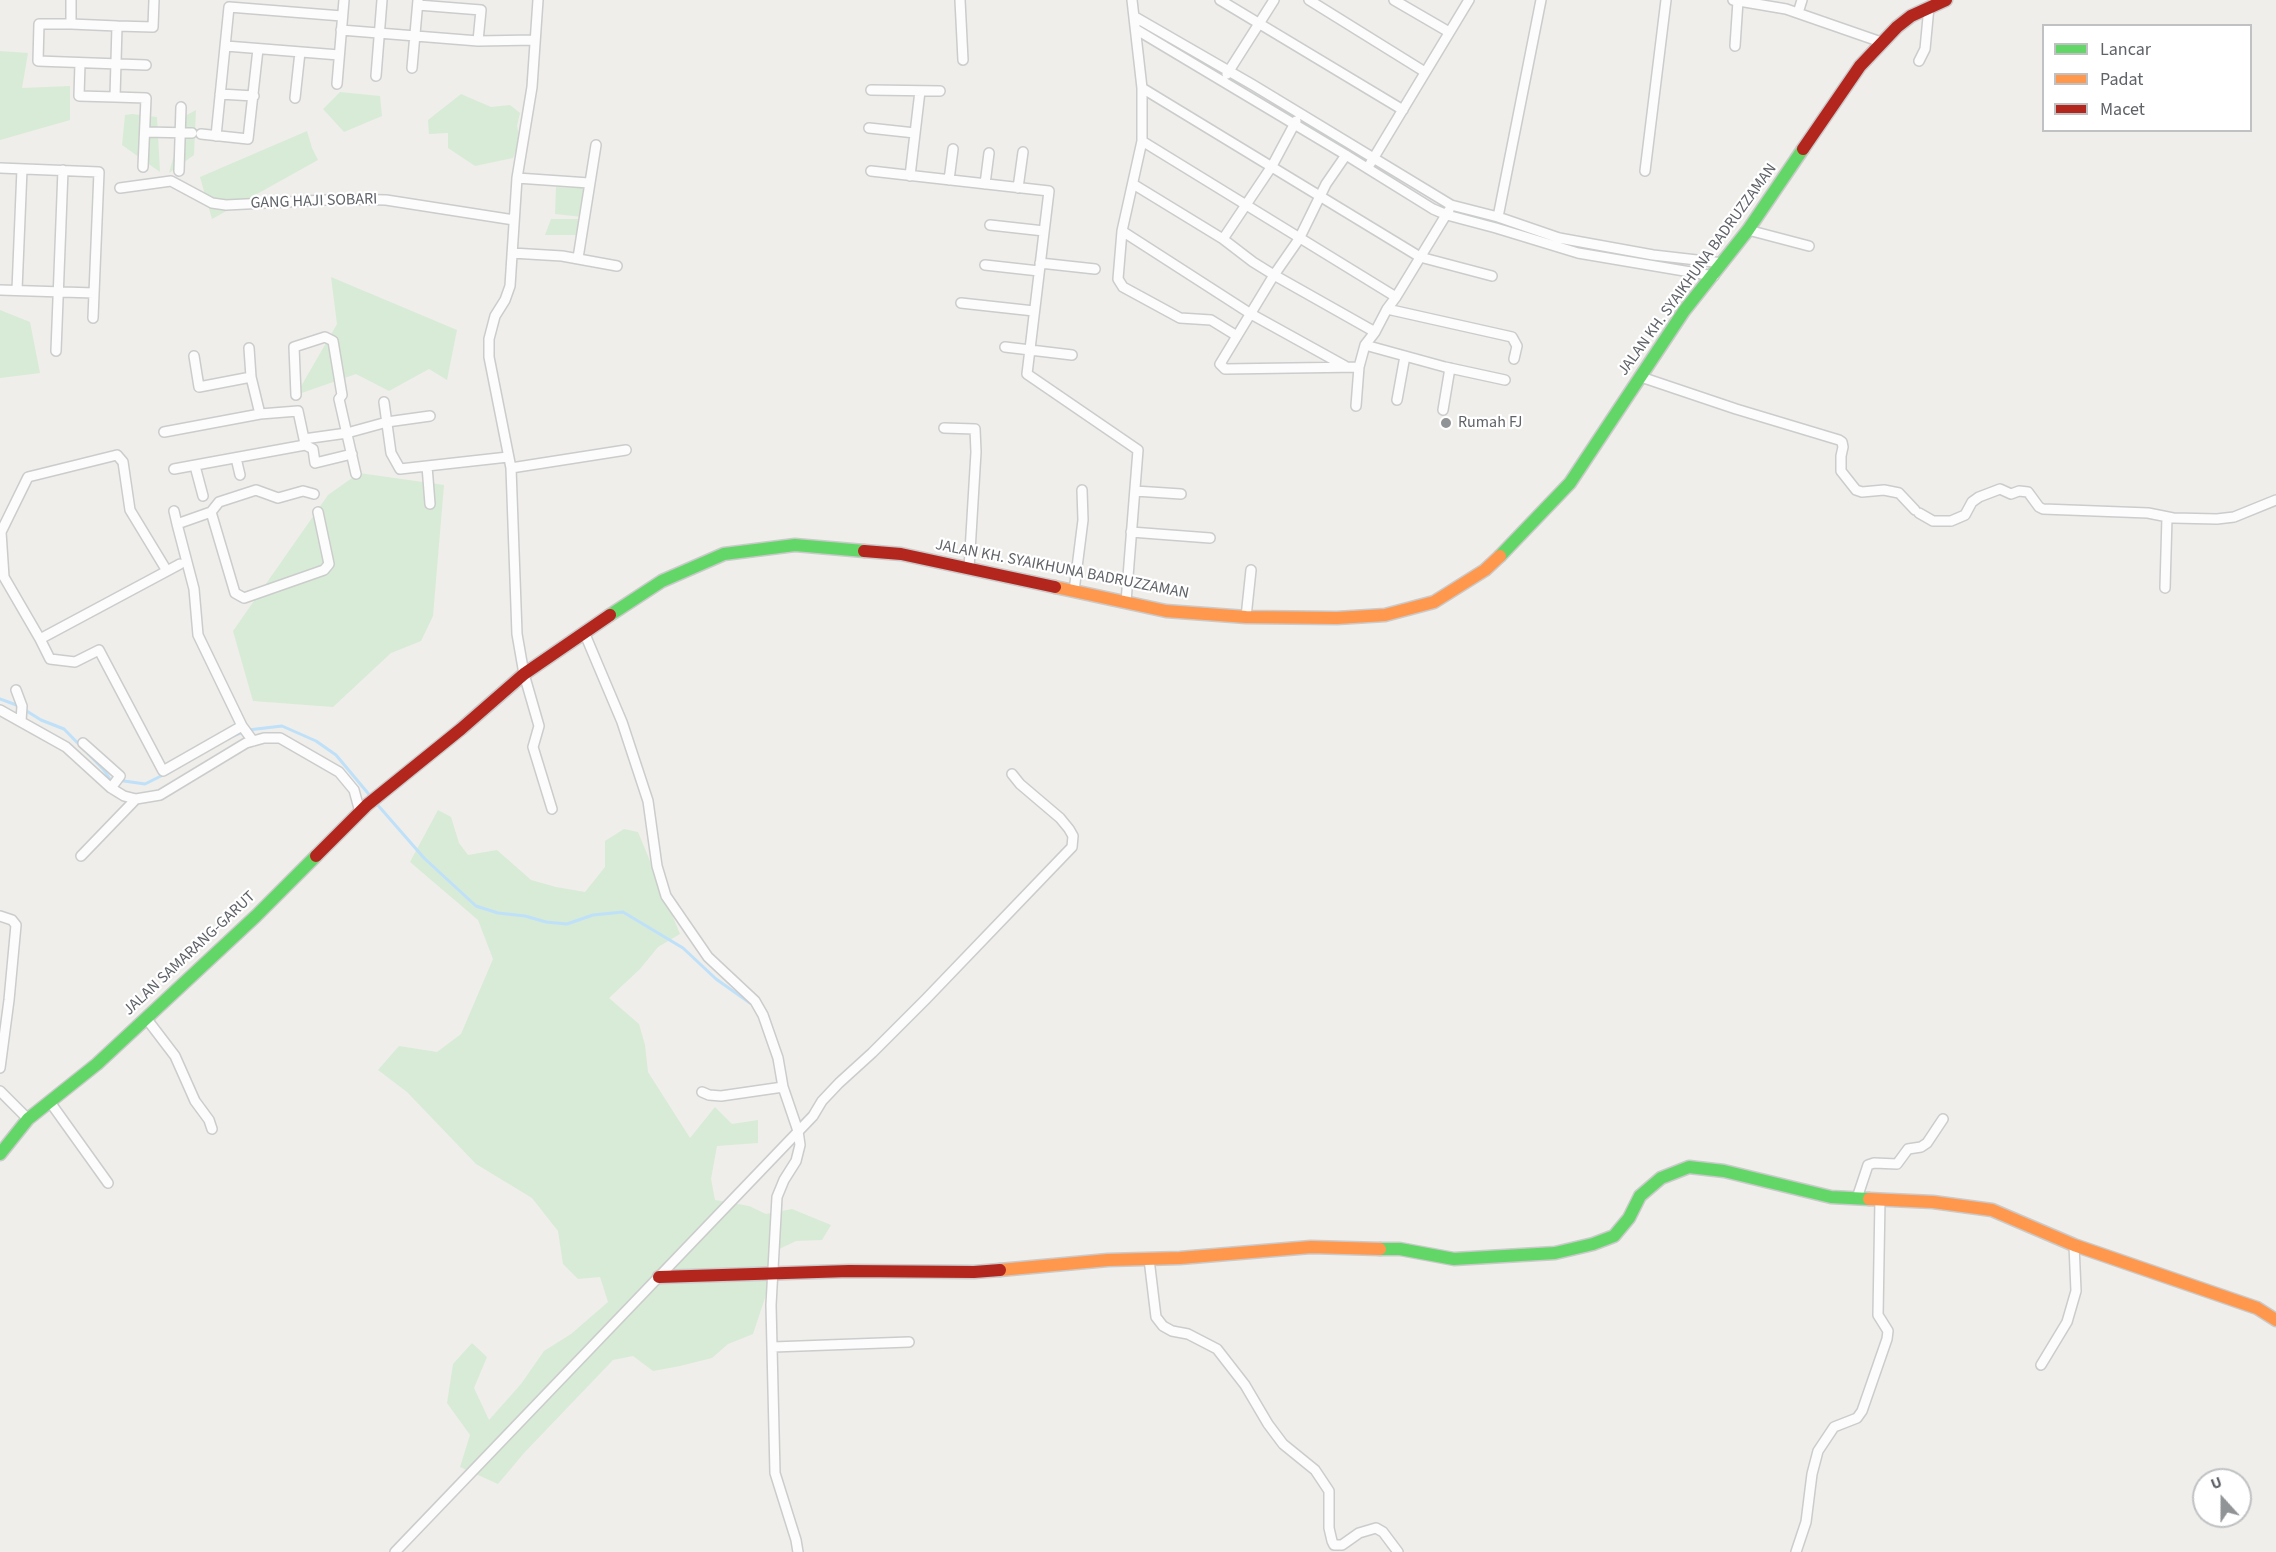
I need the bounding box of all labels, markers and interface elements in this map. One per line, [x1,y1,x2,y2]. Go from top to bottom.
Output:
legend [2042,24,2252,132]
text: Lancar [2100,37,2151,62]
text: Padat [2100,67,2143,92]
text: Macet [2100,97,2145,122]
street label: JALAN KH. SYAIKHUNA BADRUZZAMAN [1614,160,1782,380]
street label: GANG HAJI SOBARI [250,190,378,214]
place label: Rumah FJ [1458,413,1522,433]
marker: Rumah FJ [1439,416,1453,430]
street label: JALAN KH. SYAIKHUNA BADRUZZAMAN [934,536,1190,604]
street label: JALAN SAMARANG-GARUT [120,888,260,1020]
north arrow [2192,1468,2252,1528]
text: U [2207,1471,2225,1495]

